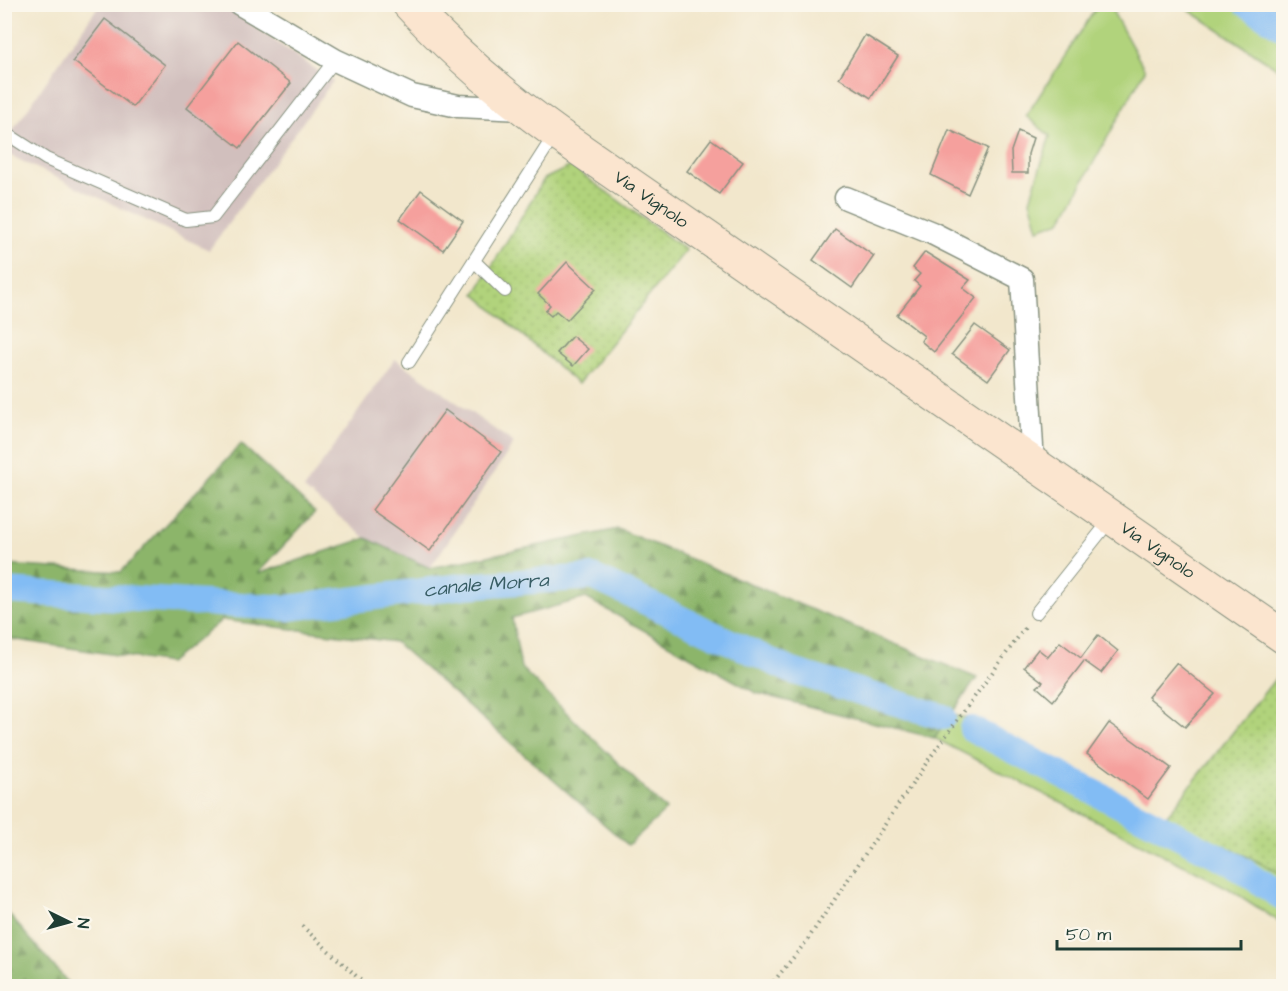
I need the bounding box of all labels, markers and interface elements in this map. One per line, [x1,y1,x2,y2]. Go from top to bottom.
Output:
street label: Via Vignolo [609,164,694,234]
street label: Via Vignolo [1116,515,1200,584]
water label: canale Morra [422,566,550,605]
north arrow [39,892,99,952]
scale bar [1057,913,1242,951]
text: N [72,917,94,929]
text: 50 m [1066,922,1111,947]

